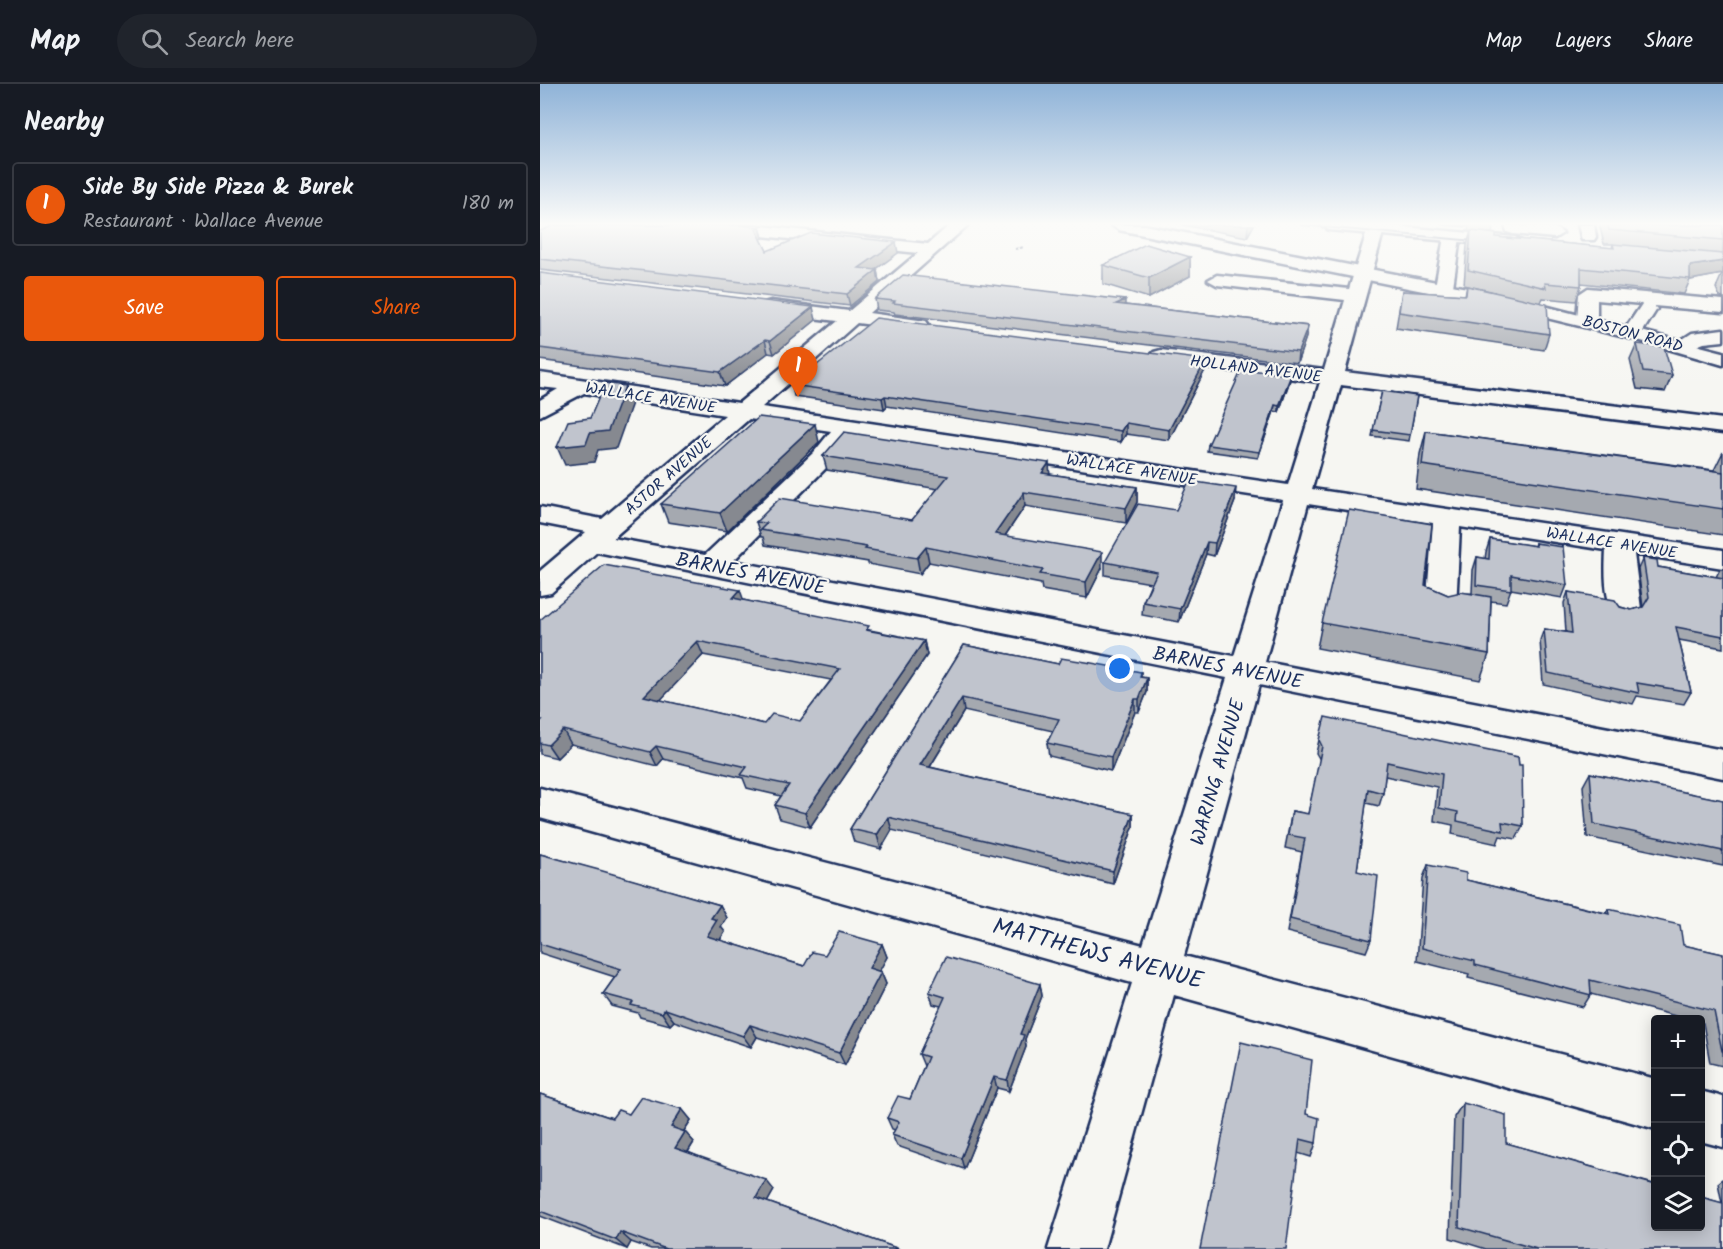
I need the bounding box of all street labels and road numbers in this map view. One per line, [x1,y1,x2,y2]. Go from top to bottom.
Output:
street label: BOSTON ROAD [1579,309,1686,360]
street label: HOLLAND AVENUE [1188,349,1324,390]
street label: WALLACE AVENUE [584,376,719,421]
street label: ASTOR AVENUE [619,430,719,522]
street label: WALLACE AVENUE [1065,448,1200,493]
street label: WALLACE AVENUE [1545,521,1680,566]
street label: BARNES AVENUE [673,545,830,605]
street label: BARNES AVENUE [1150,639,1307,699]
street label: WARING AVENUE [1183,694,1255,850]
street label: MATTHEWS AVENUE [988,908,1208,1002]

